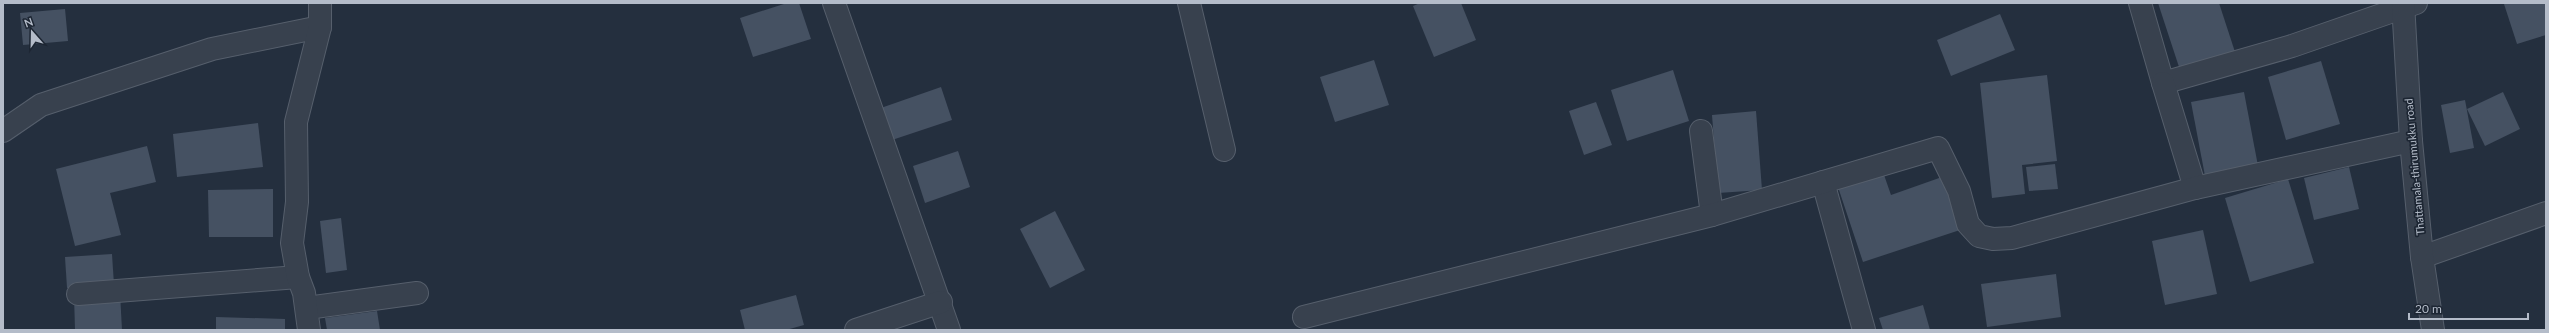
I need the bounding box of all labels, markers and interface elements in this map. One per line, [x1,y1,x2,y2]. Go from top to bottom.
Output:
north arrow [12,12,52,52]
text: N [22,15,35,30]
street label: Thattamala-thirumukku road [2402,98,2426,236]
scale bar [2409,295,2528,321]
text: 20 m [2415,301,2442,316]

